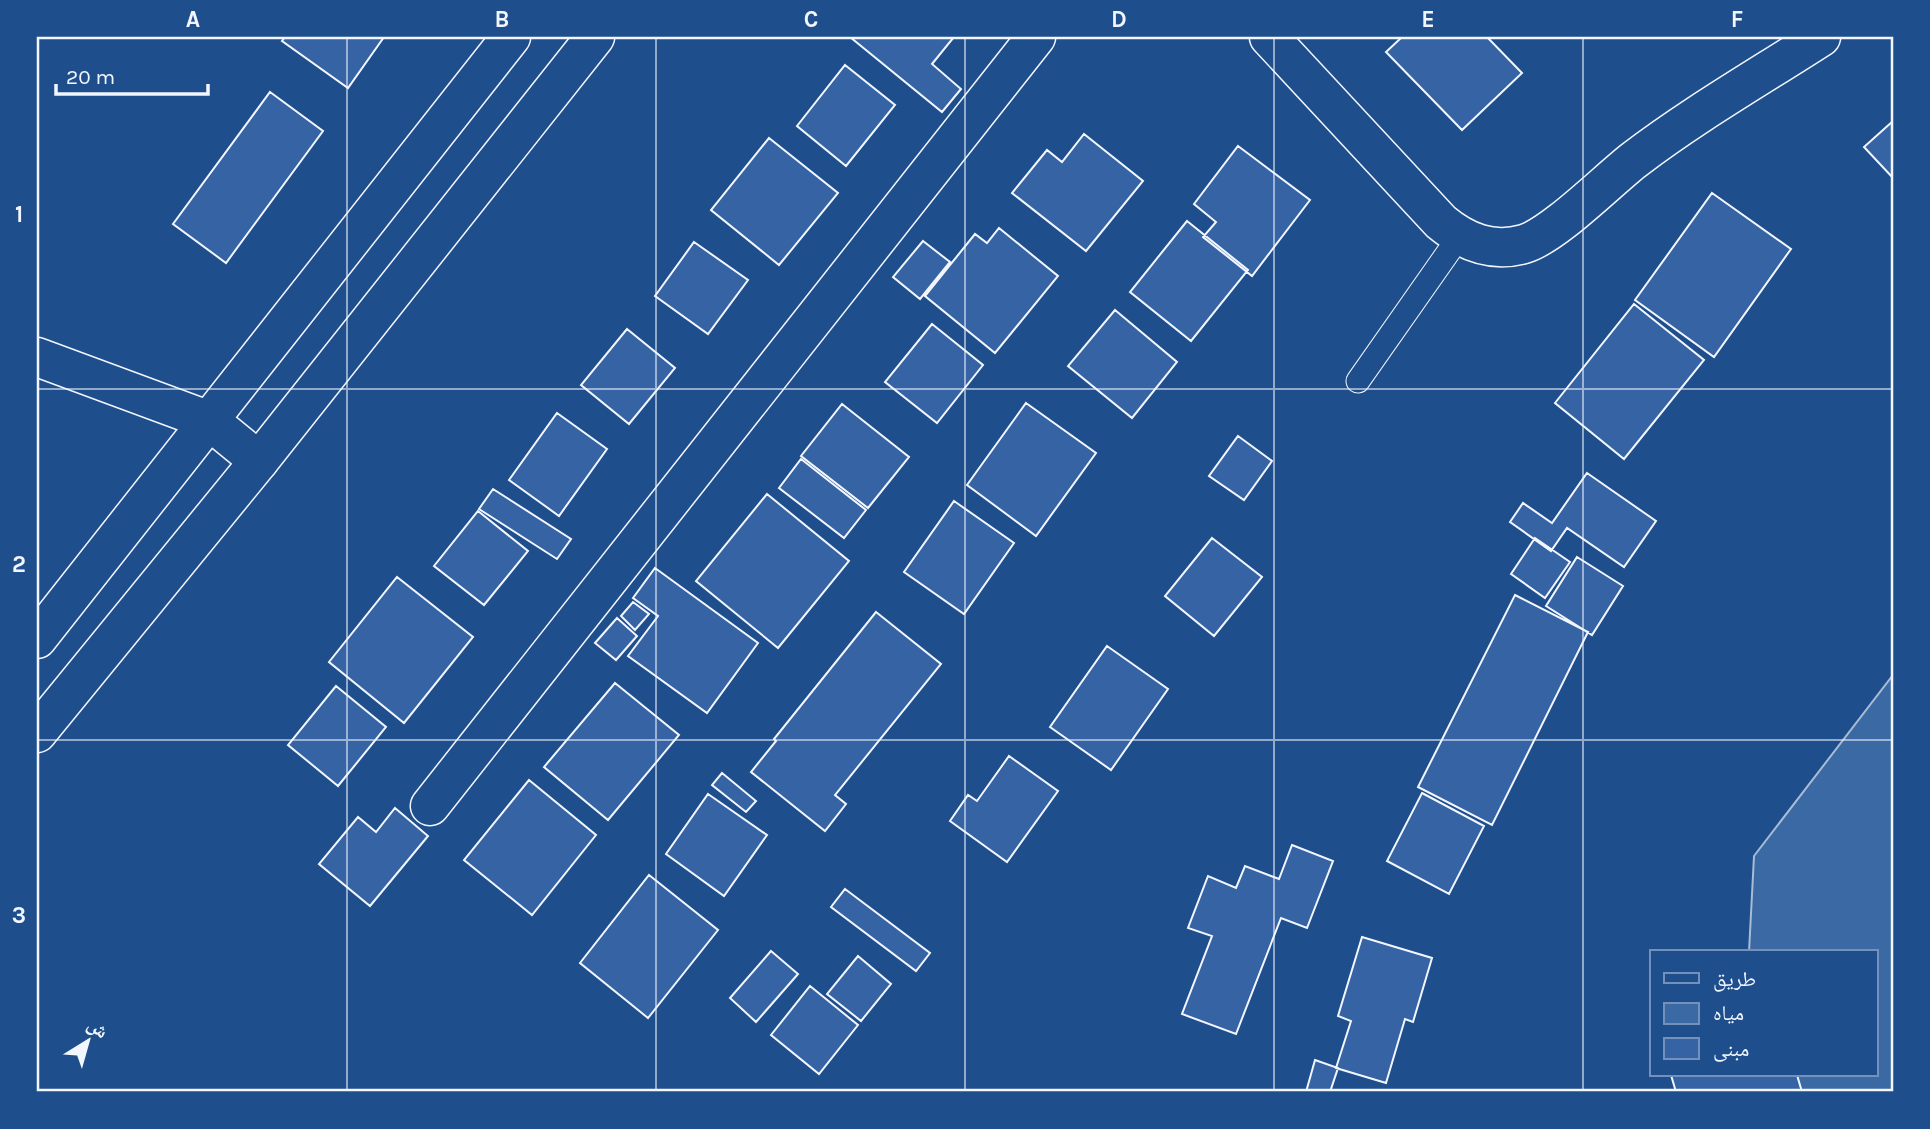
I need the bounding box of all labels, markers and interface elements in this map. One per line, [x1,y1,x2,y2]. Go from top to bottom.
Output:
text: A [186,6,200,33]
text: B [495,6,509,33]
text: C [804,6,818,33]
text: D [1111,6,1127,33]
text: E [1421,6,1435,33]
text: F [1731,6,1743,33]
scale bar [56,52,208,96]
text: 20 m [66,65,115,89]
text: 1 [15,201,23,228]
text: 2 [12,551,26,578]
text: 3 [12,902,26,929]
legend [1650,950,1878,1076]
text: طريق [1713,967,1756,992]
text: مياه [1713,1001,1744,1025]
north arrow [52,1006,122,1076]
text: ش [83,1013,112,1043]
text: مبنى [1713,1037,1749,1062]

